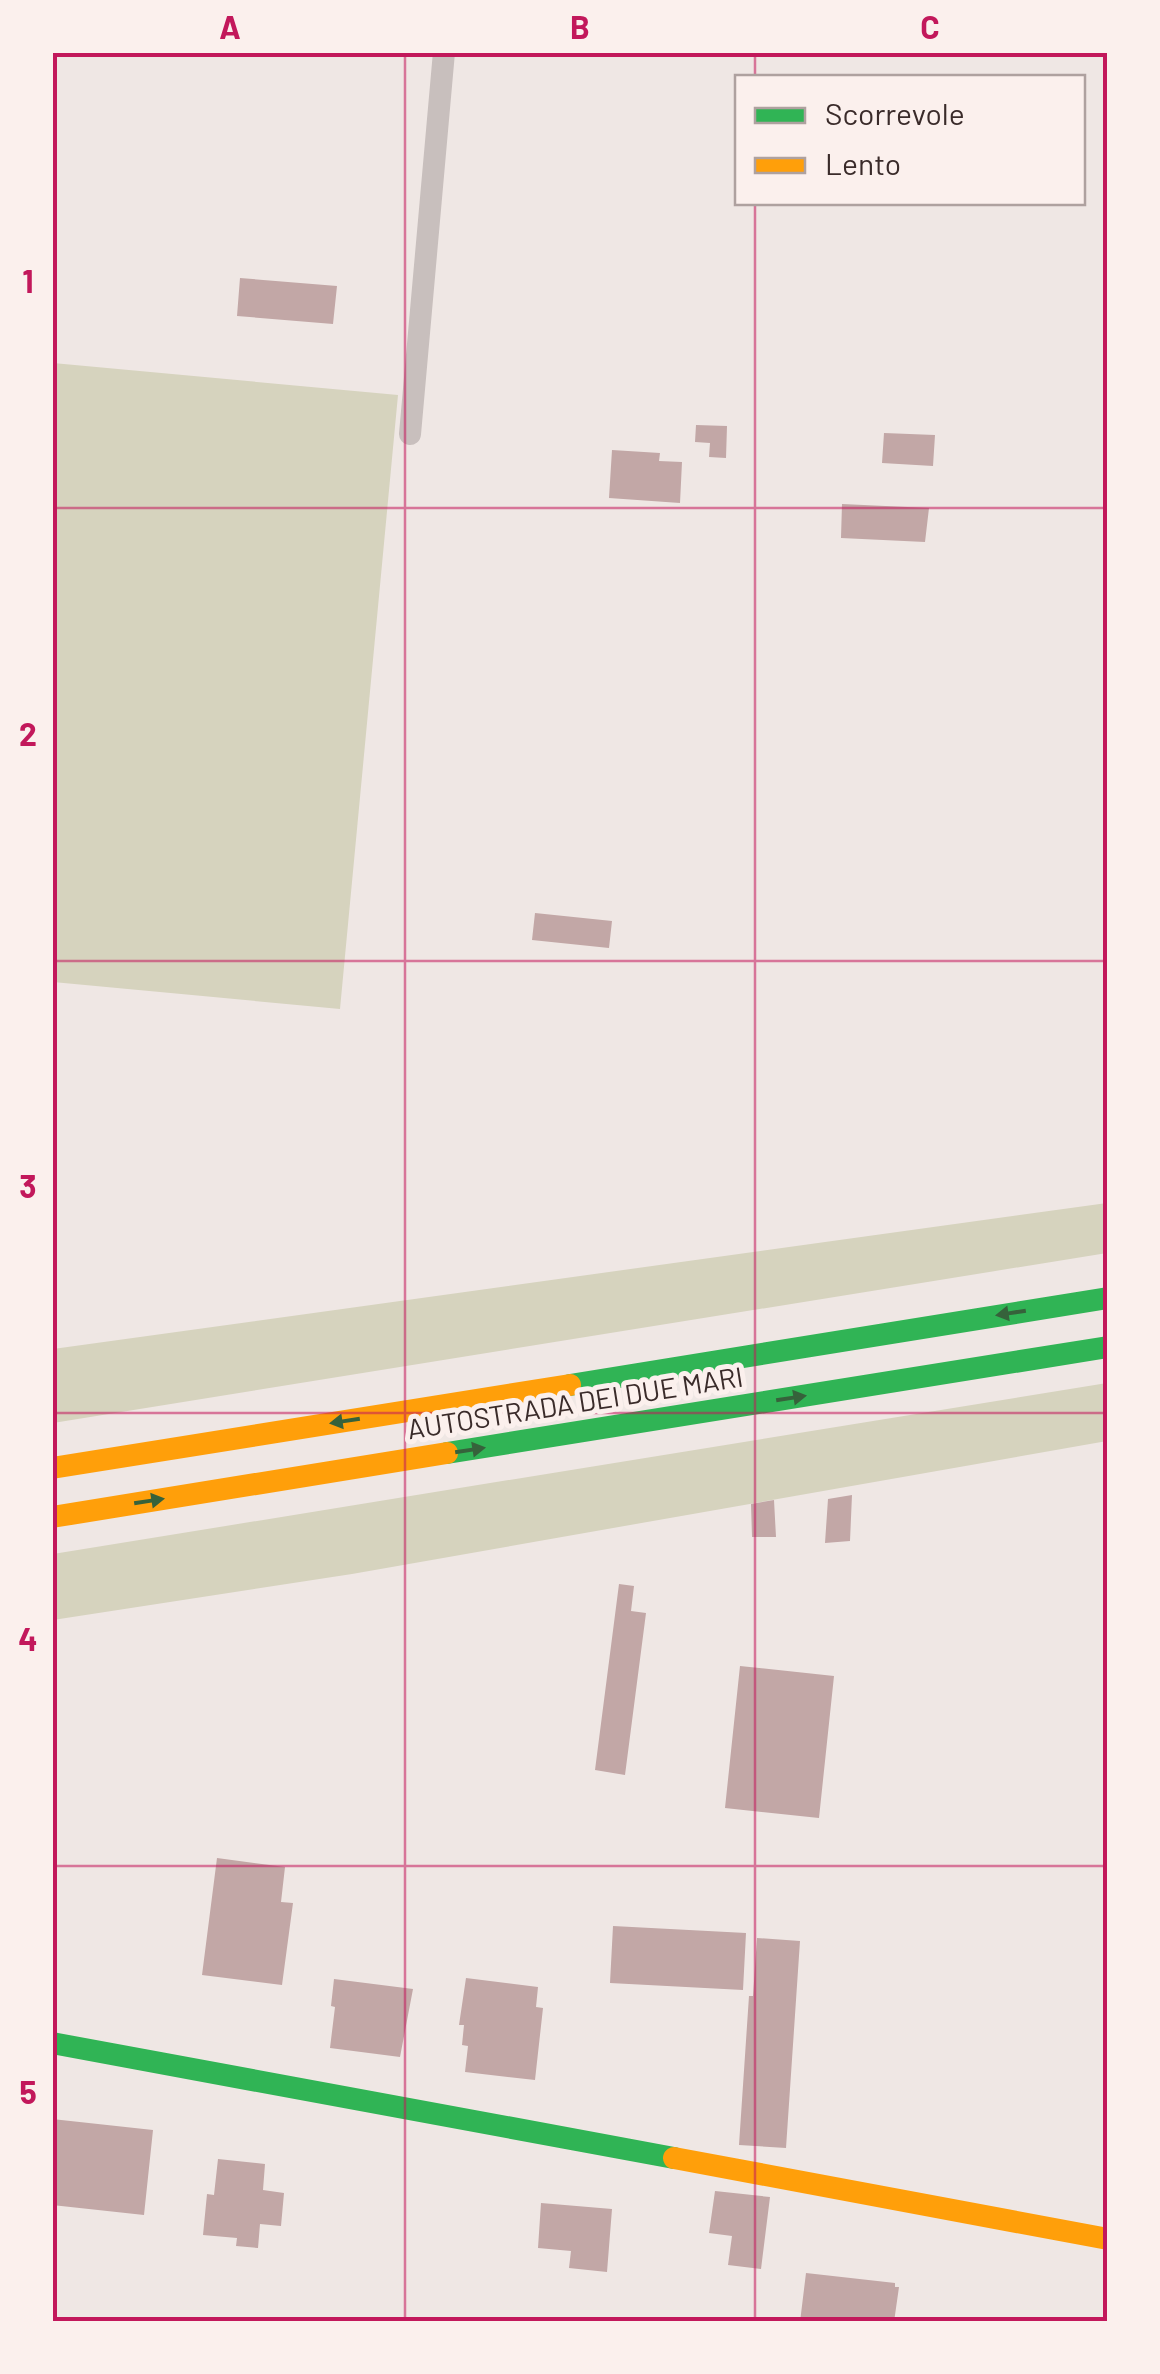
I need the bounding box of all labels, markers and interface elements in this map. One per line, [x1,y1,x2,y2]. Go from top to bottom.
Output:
text: A [219,7,241,45]
text: B [570,7,590,45]
text: C [920,7,940,45]
legend [735,75,1085,205]
text: Scorrevole [825,95,965,131]
text: Lento [825,145,901,181]
text: 1 [22,261,34,299]
text: 2 [19,714,37,752]
text: 3 [19,1166,37,1204]
one-way arrow [995,1306,1027,1322]
street label: AUTOSTRADA DEI DUE MARI [405,1359,745,1445]
one-way arrow [775,1390,807,1405]
one-way arrow [329,1413,360,1429]
one-way arrow [454,1441,486,1457]
one-way arrow [133,1493,165,1508]
text: 4 [18,1619,38,1657]
text: 5 [19,2072,37,2110]

